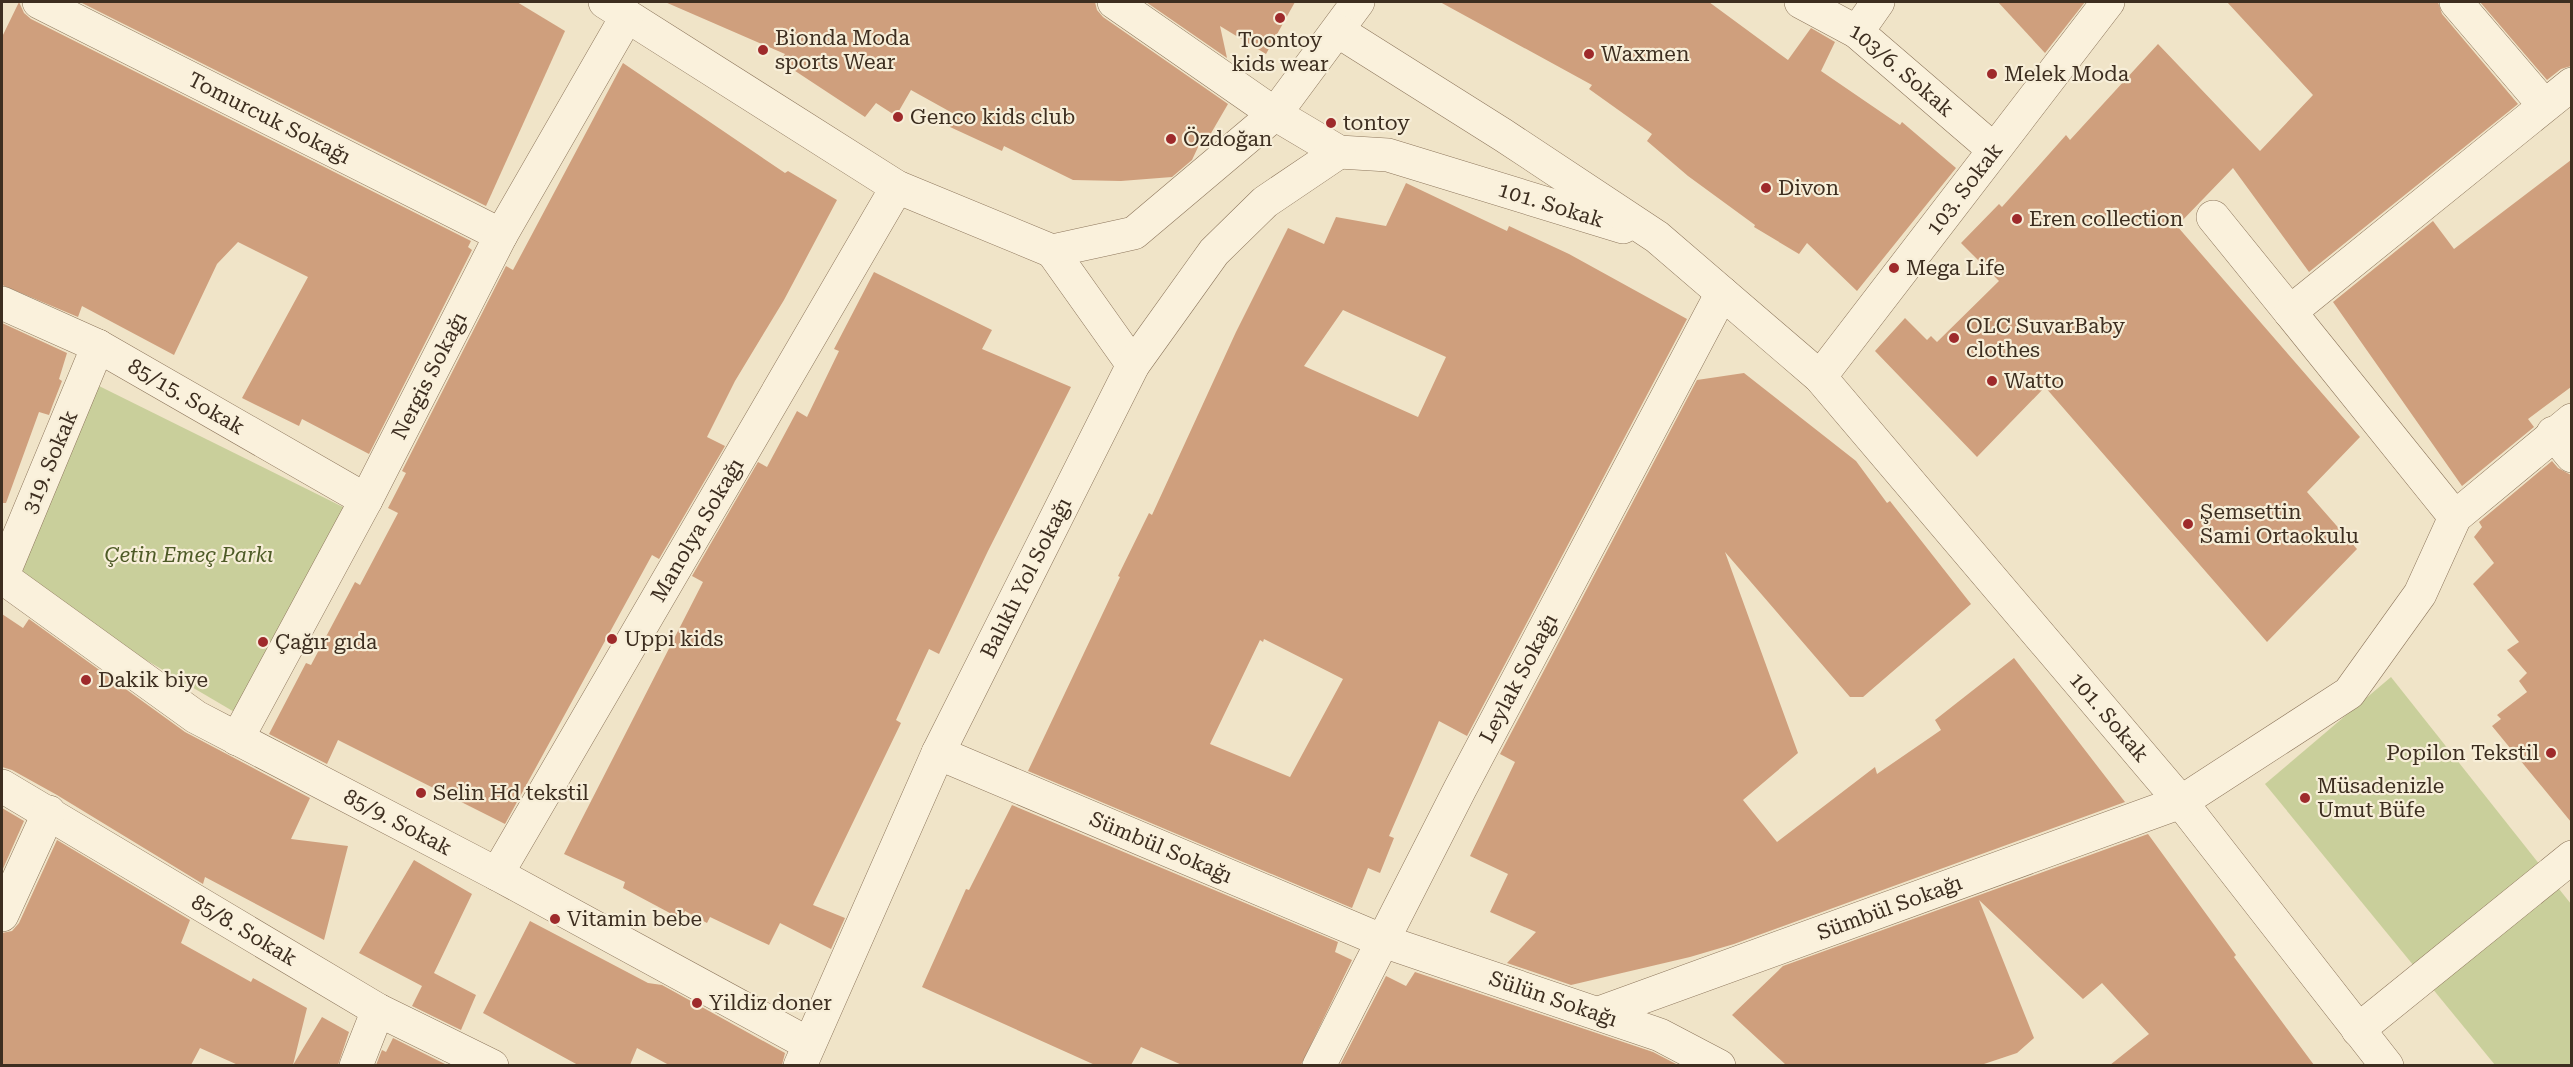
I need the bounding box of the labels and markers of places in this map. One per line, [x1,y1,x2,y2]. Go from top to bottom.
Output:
marker: Toontoy kids wear [1273,11,1287,25]
place label: Bionda Moda sports Wear [775,26,911,74]
place label: Toontoy kids wear [1231,28,1329,76]
place label: Waxmen [1601,42,1690,66]
marker: Bionda Moda sports Wear [756,43,770,57]
marker: Waxmen [1582,47,1596,61]
place label: Melek Moda [2004,62,2130,86]
marker: Melek Moda [1985,67,1999,81]
place label: Genco kids club [910,105,1075,129]
marker: Genco kids club [891,110,905,124]
place label: tontoy [1343,111,1410,135]
marker: tontoy [1324,116,1338,130]
place label: Özdoğan [1183,126,1273,151]
marker: Özdoğan [1164,132,1178,146]
place label: Divon [1778,176,1840,200]
marker: Divon [1759,181,1773,195]
place label: Eren collection [2029,207,2184,231]
marker: Eren collection [2010,212,2024,226]
place label: Mega Life [1906,256,2005,280]
marker: Mega Life [1887,261,1901,275]
place label: OLC SuvarBaby clothes [1966,314,2125,362]
marker: OLC SuvarBaby clothes [1947,331,1961,345]
place label: Watto [2004,369,2064,393]
marker: Watto [1985,374,1999,388]
place label: Şemsettin Sami Ortaokulu [2200,500,2359,548]
marker: Şemsettin Sami Ortaokulu [2181,517,2195,531]
place label: Uppi kids [624,627,723,651]
place label: Çağır gıda [275,630,378,654]
marker: Uppi kids [605,632,619,646]
marker: Çağır gıda [256,635,270,649]
place label: Dakik biye [98,668,208,692]
marker: Dakik biye [79,673,93,687]
place label: Popilon Tekstil [2386,741,2540,765]
marker: Popilon Tekstil [2544,746,2558,760]
place label: Müsadenizle Umut Büfe [2317,774,2444,822]
place label: Selin Hd tekstil [433,781,589,805]
marker: Selin Hd tekstil [414,786,428,800]
marker: Müsadenizle Umut Büfe [2298,791,2312,805]
place label: Vitamin bebe [567,907,702,931]
marker: Vitamin bebe [548,912,562,926]
place label: Yildiz doner [709,991,832,1015]
marker: Yildiz doner [690,996,704,1010]

